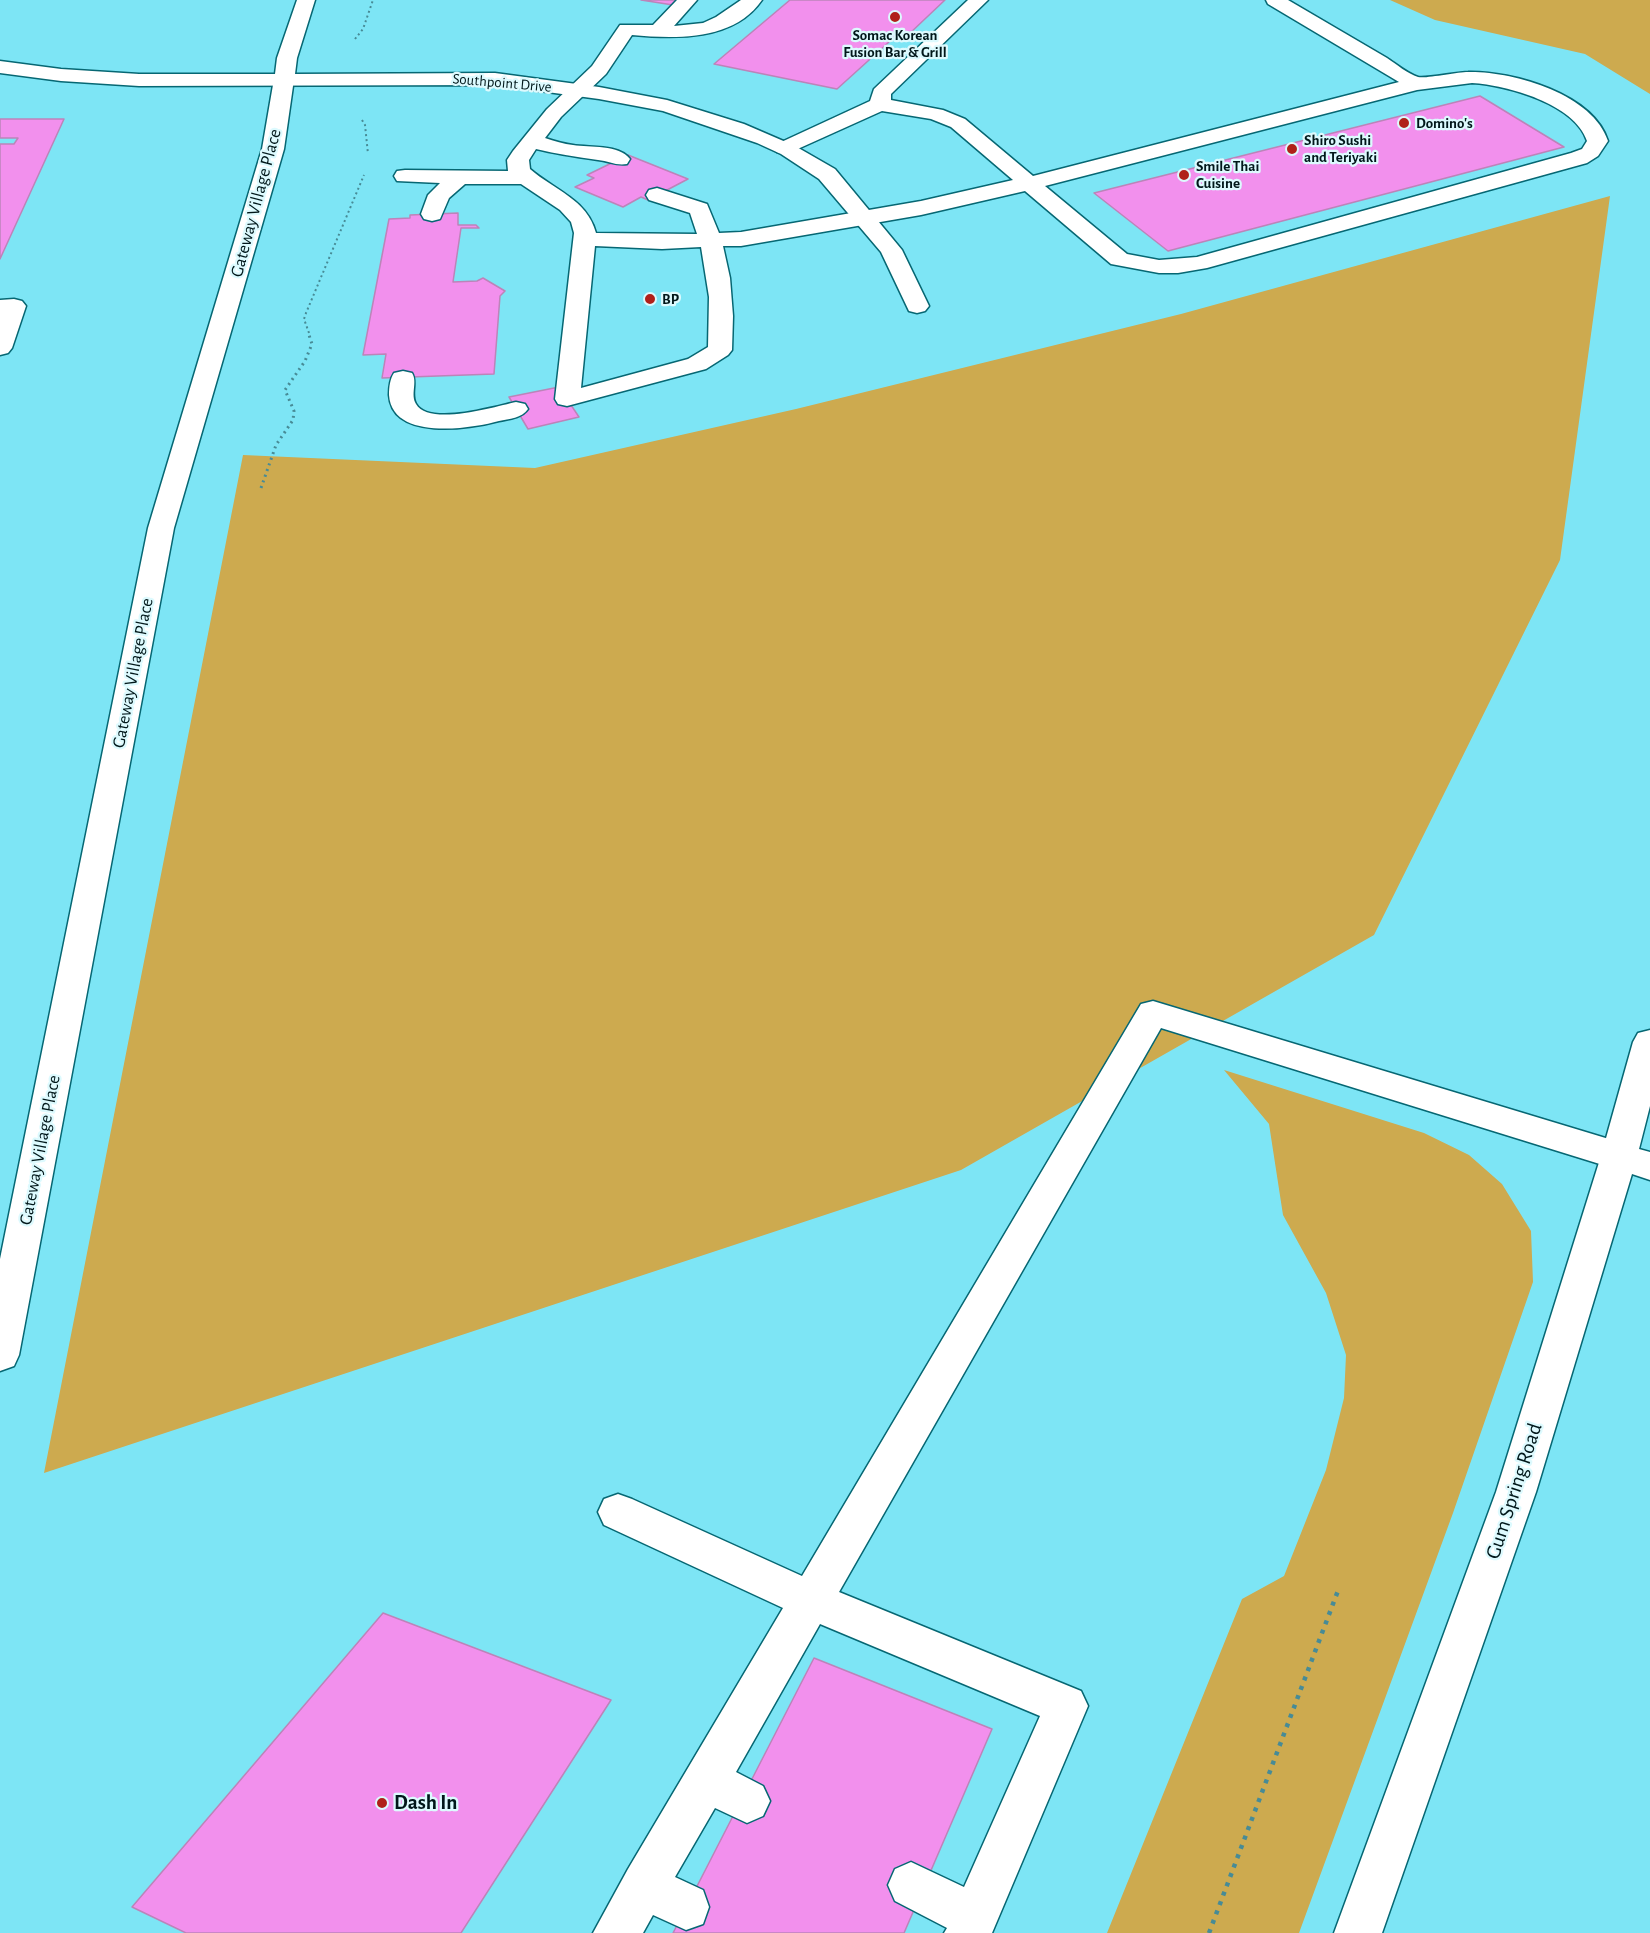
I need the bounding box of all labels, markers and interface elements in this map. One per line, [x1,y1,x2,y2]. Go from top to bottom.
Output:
marker: Somac Korean Fusion Bar & Grill [888,10,902,24]
place label: Somac Korean Fusion Bar & Grill [843,26,947,61]
street label: Southpoint Drive [452,70,552,96]
place label: Domino's [1416,114,1473,132]
marker: Domino's [1397,116,1411,130]
street label: Gateway Village Place [226,127,286,279]
place label: Shiro Sushi and Teriyaki [1304,131,1377,166]
marker: Shiro Sushi and Teriyaki [1285,142,1299,156]
place label: Smile Thai Cuisine [1196,157,1259,192]
marker: Smile Thai Cuisine [1177,168,1191,182]
place label: BP [662,290,679,308]
marker: BP [643,292,657,306]
street label: Gateway Village Place [108,596,158,750]
street label: Gateway Village Place [15,1073,65,1227]
street label: Gum Spring Road [1480,1420,1548,1562]
place label: Dash In [394,1790,457,1816]
marker: Dash In [375,1796,389,1810]

